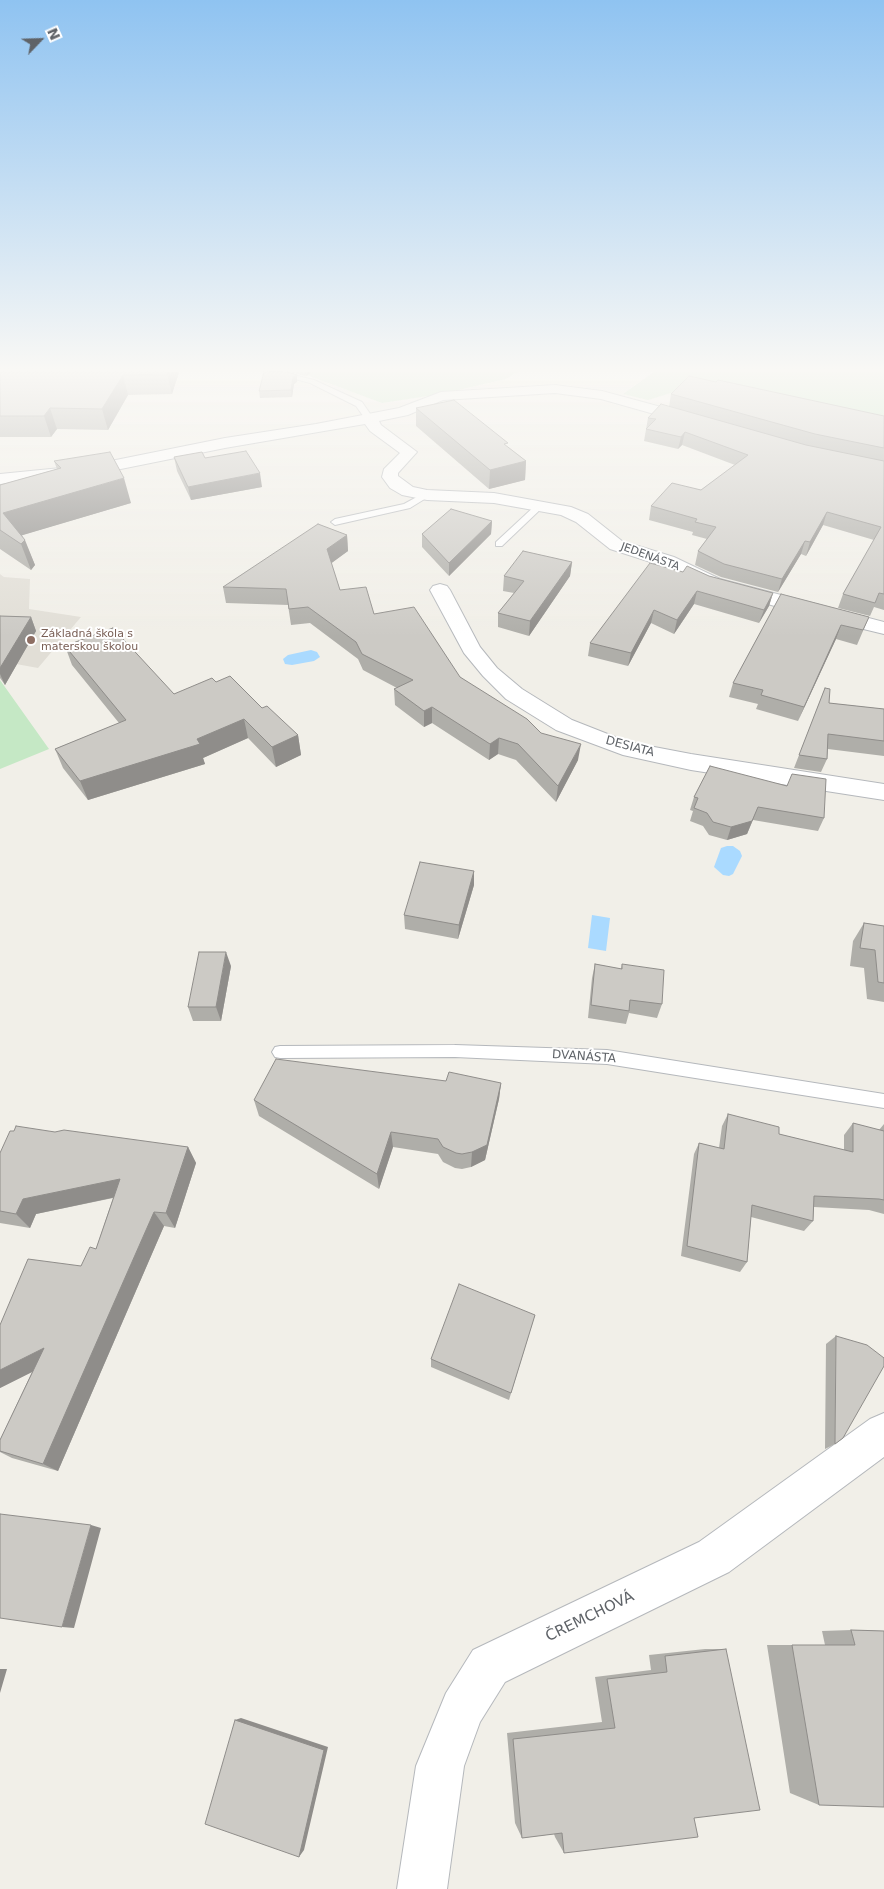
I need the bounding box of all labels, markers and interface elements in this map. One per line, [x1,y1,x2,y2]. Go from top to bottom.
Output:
north arrow [15,15,65,65]
text: N [44,25,63,43]
street label: JEDENÁSTA [619,540,681,574]
place label: Základná škola s materskou školou [41,627,138,653]
marker: Základná škola s materskou školou [25,634,37,646]
street label: DESIATA [604,734,656,760]
street label: DVANÁSTA [552,1048,616,1066]
street label: ČREMCHOVÁ [543,1588,637,1646]

